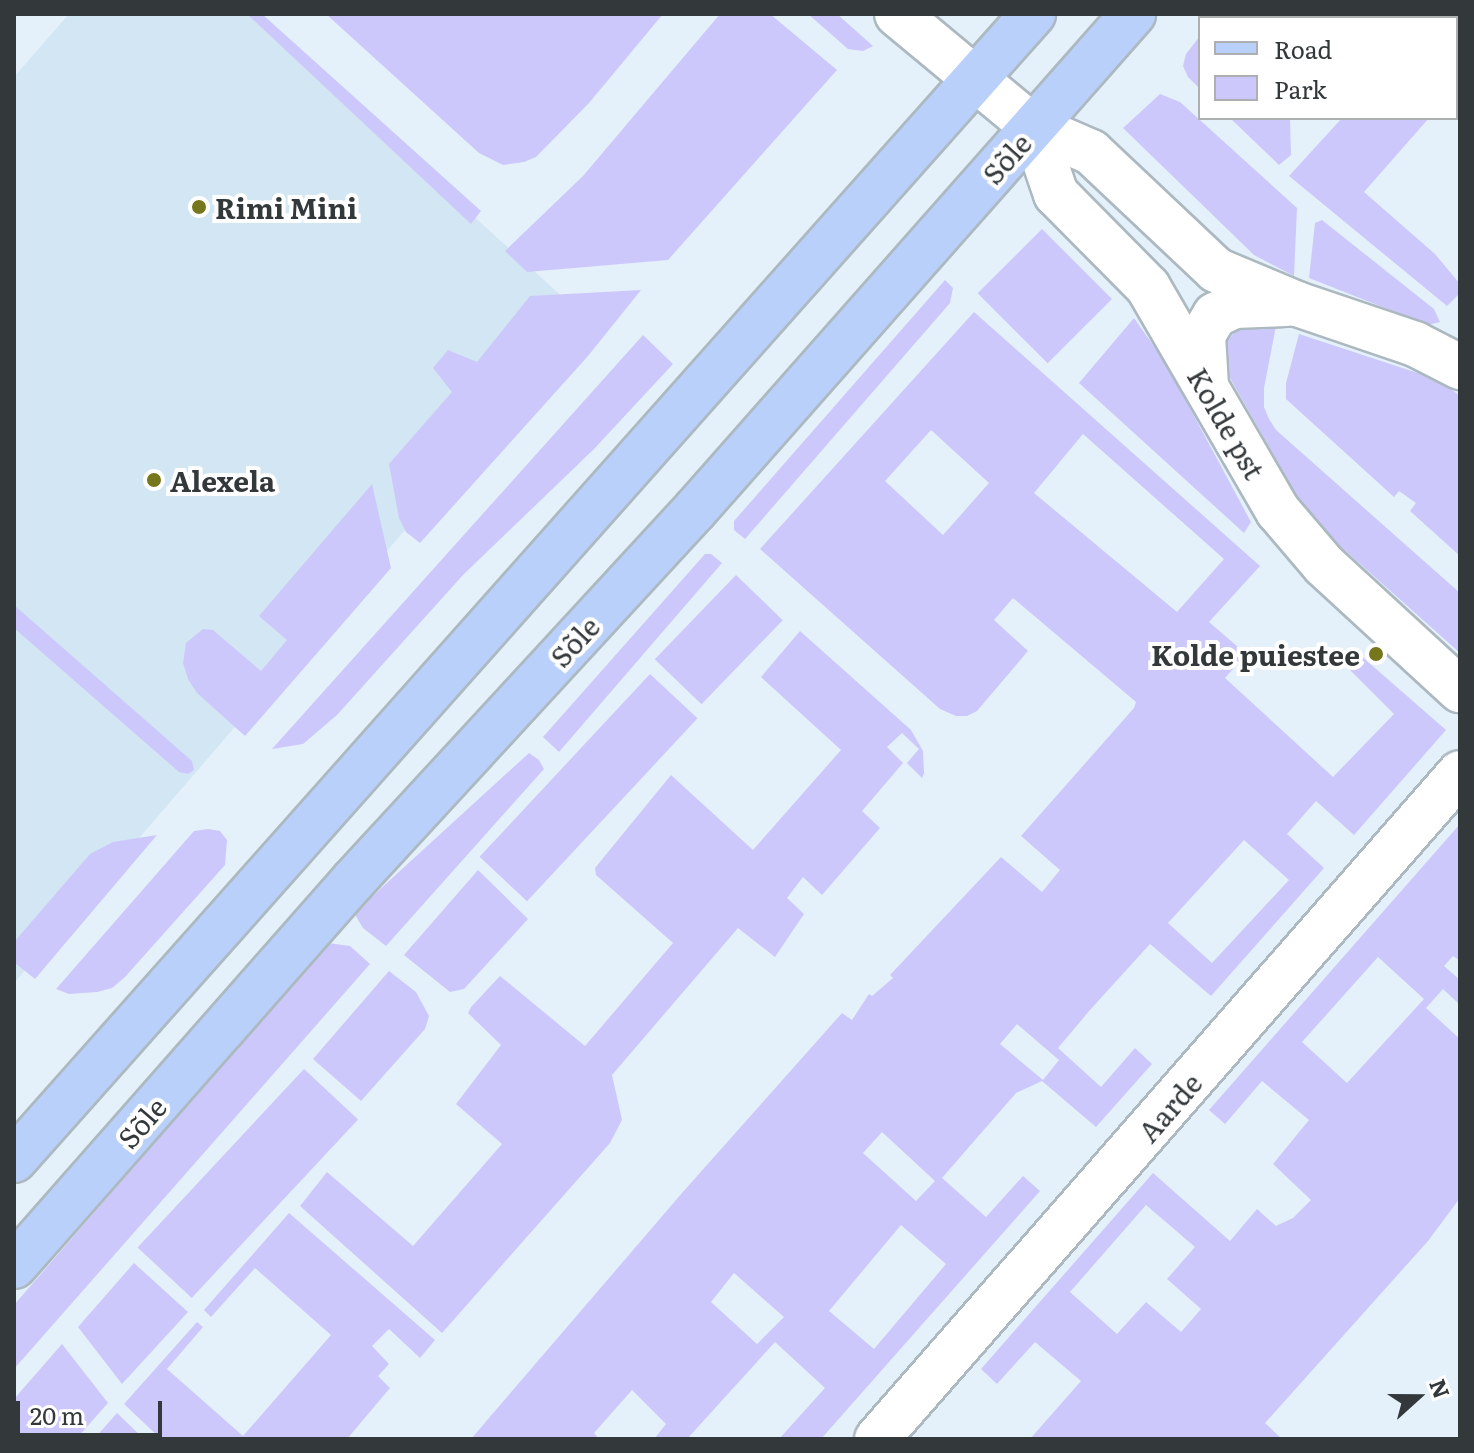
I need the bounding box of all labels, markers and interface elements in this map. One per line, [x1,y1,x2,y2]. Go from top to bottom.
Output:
legend [1198,16,1458,120]
text: Road [1274,31,1332,66]
text: Park [1274,71,1327,106]
street label: Sõle [975,126,1037,190]
place label: Rimi Mini [215,190,357,224]
marker: Rimi Mini [190,198,208,216]
street label: Kolde pst [1182,361,1272,485]
place label: Alexela [170,463,275,497]
marker: Alexela [145,471,163,489]
street label: Sõle [542,609,606,673]
place label: Kolde puiestee [1151,637,1360,671]
marker: Kolde puiestee [1367,645,1385,663]
street label: Aarde [1130,1066,1208,1148]
street label: Sõle [110,1090,172,1154]
north arrow [1378,1357,1458,1437]
text: N [1422,1374,1460,1403]
scale bar [20,1385,166,1435]
text: 20 m [30,1397,84,1432]

